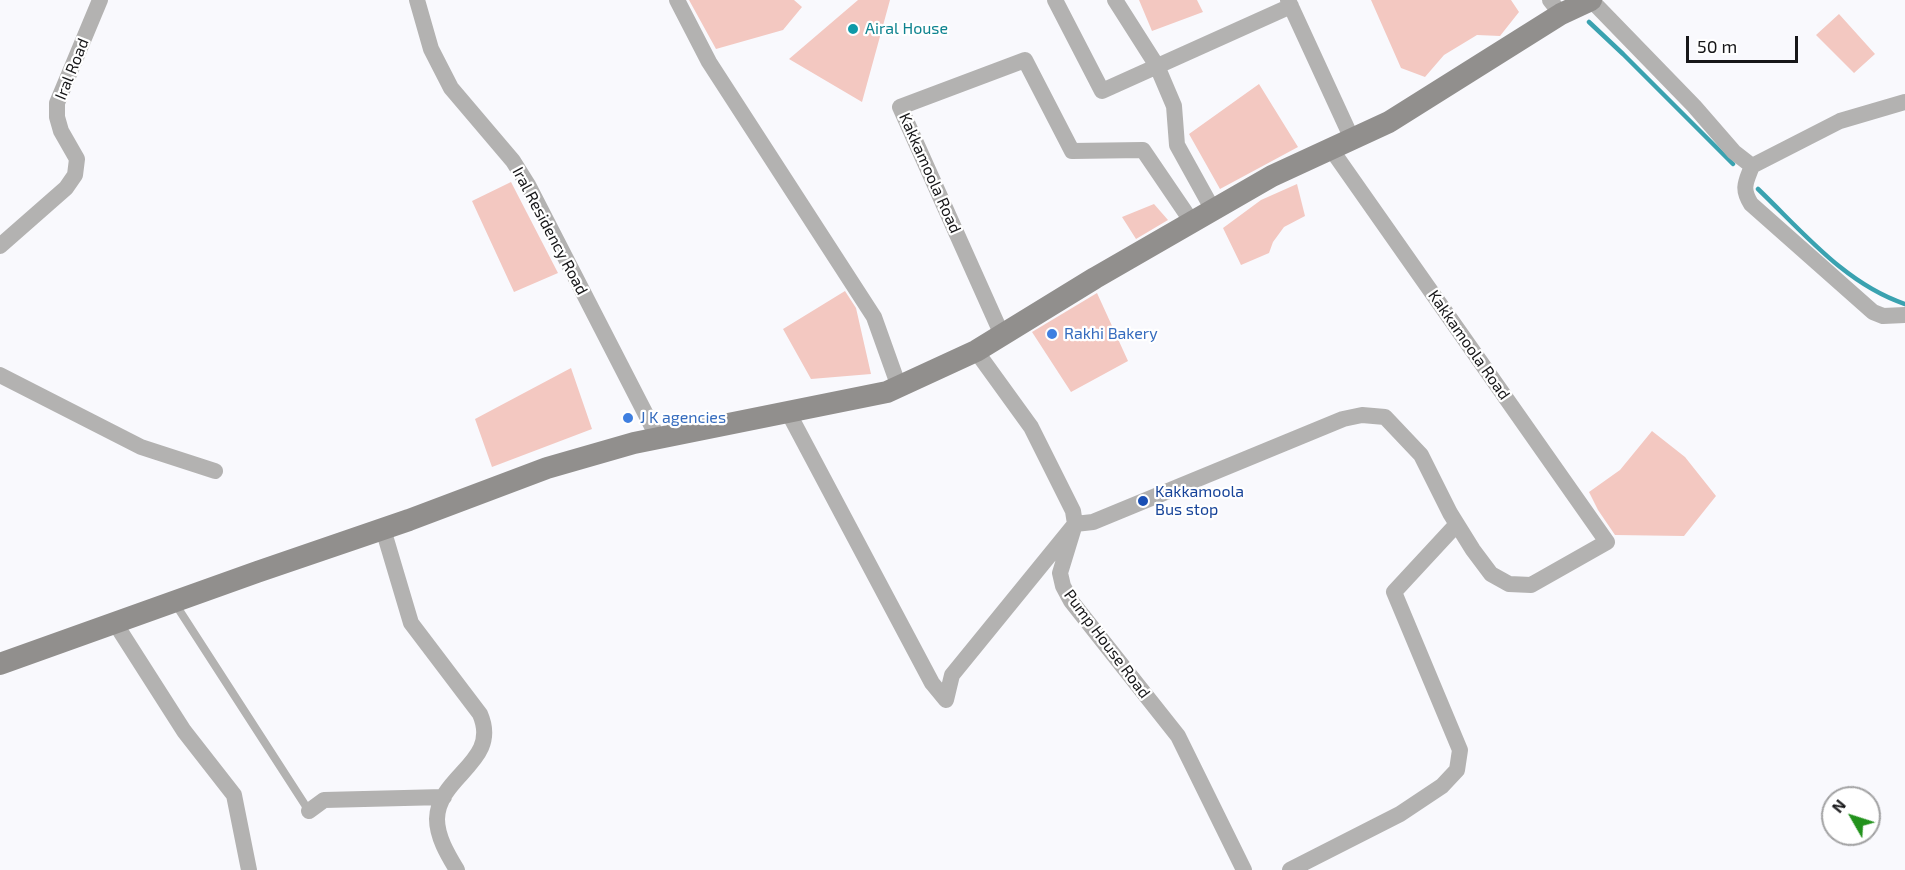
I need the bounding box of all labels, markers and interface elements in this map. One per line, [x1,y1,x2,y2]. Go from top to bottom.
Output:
place label: Airal House [865,19,948,39]
marker: Airal House [846,22,860,36]
scale bar [1689,24,1802,62]
street label: Iral Road [51,35,93,103]
text: 50 m [1697,35,1737,57]
street label: Kakkamoola Road [895,110,965,236]
street label: Iral Residency Road [508,164,592,298]
street label: Kakkamoola Road [1424,286,1514,404]
place label: Rakhi Bakery [1064,324,1158,344]
marker: Rakhi Bakery [1045,327,1059,341]
place label: J K agencies [640,408,726,428]
marker: J K agencies [621,411,635,425]
place label: Kakkamoola Bus stop [1155,482,1244,520]
marker: Kakkamoola Bus stop [1136,494,1150,508]
street label: Pump House Road [1060,586,1154,702]
north arrow [1821,786,1881,846]
text: N [1827,795,1849,816]

